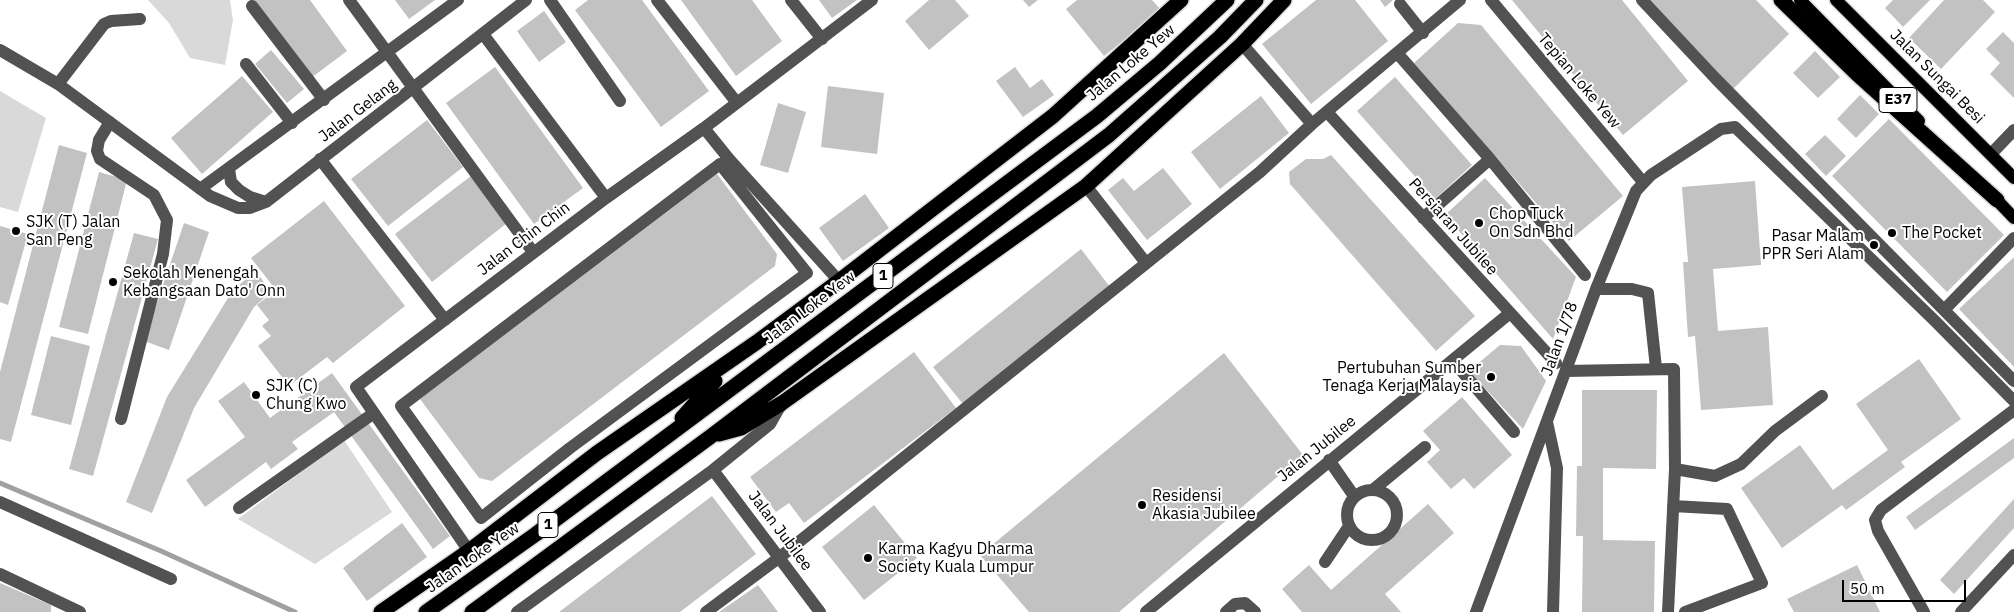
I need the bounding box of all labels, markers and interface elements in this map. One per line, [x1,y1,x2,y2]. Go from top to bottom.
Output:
street label: Jalan Loke Yew [1083,20,1179,106]
street label: Jalan Sungai Besi [1886,26,1988,128]
street label: Tepian Loke Yew [1533,29,1625,133]
street label: Jalan Gelang [315,75,401,147]
road number: E37 [1879,88,1917,112]
street label: Persiaran Jubilee [1404,174,1502,280]
street label: Jalan Chin Chin [474,198,574,280]
place label: Chop Tuck On Sdn Bhd [1489,204,1573,242]
place label: SJK (T) Jalan San Peng [26,212,120,250]
marker: Chop Tuck On Sdn Bhd [1473,217,1485,229]
place label: The Pocket [1902,223,1982,243]
marker: SJK (T) Jalan San Peng [10,225,22,237]
place label: Pasar Malam PPR Seri Alam [1762,226,1864,264]
marker: The Pocket [1886,227,1898,239]
marker: Pasar Malam PPR Seri Alam [1868,239,1880,251]
place label: Sekolah Menengah Kebangsaan Dato' Onn [123,263,285,301]
road number: 1 [873,264,893,288]
street label: Jalan Loke Yew [760,267,860,349]
marker: Sekolah Menengah Kebangsaan Dato' Onn [107,276,119,288]
street label: Jalan 1/78 [1538,299,1582,379]
place label: Pertubuhan Sumber Tenaga Kerja Malaysia [1322,358,1481,396]
marker: Pertubuhan Sumber Tenaga Kerja Malaysia [1485,371,1497,383]
place label: SJK (C) Chung Kwo [266,376,347,414]
marker: SJK (C) Chung Kwo [250,389,262,401]
street label: Jalan Jubilee [1274,412,1360,486]
place label: Residensi Akasia Jubilee [1152,486,1256,524]
street label: Jalan Jubilee [744,487,816,575]
marker: Residensi Akasia Jubilee [1136,499,1148,511]
road number: 1 [538,512,558,538]
street label: Jalan Loke Yew [423,519,523,597]
place label: Karma Kagyu Dharma Society Kuala Lumpur [878,539,1034,577]
marker: Karma Kagyu Dharma Society Kuala Lumpur [862,552,874,564]
scale bar [1844,570,1968,602]
text: 50 m [1850,579,1885,598]

